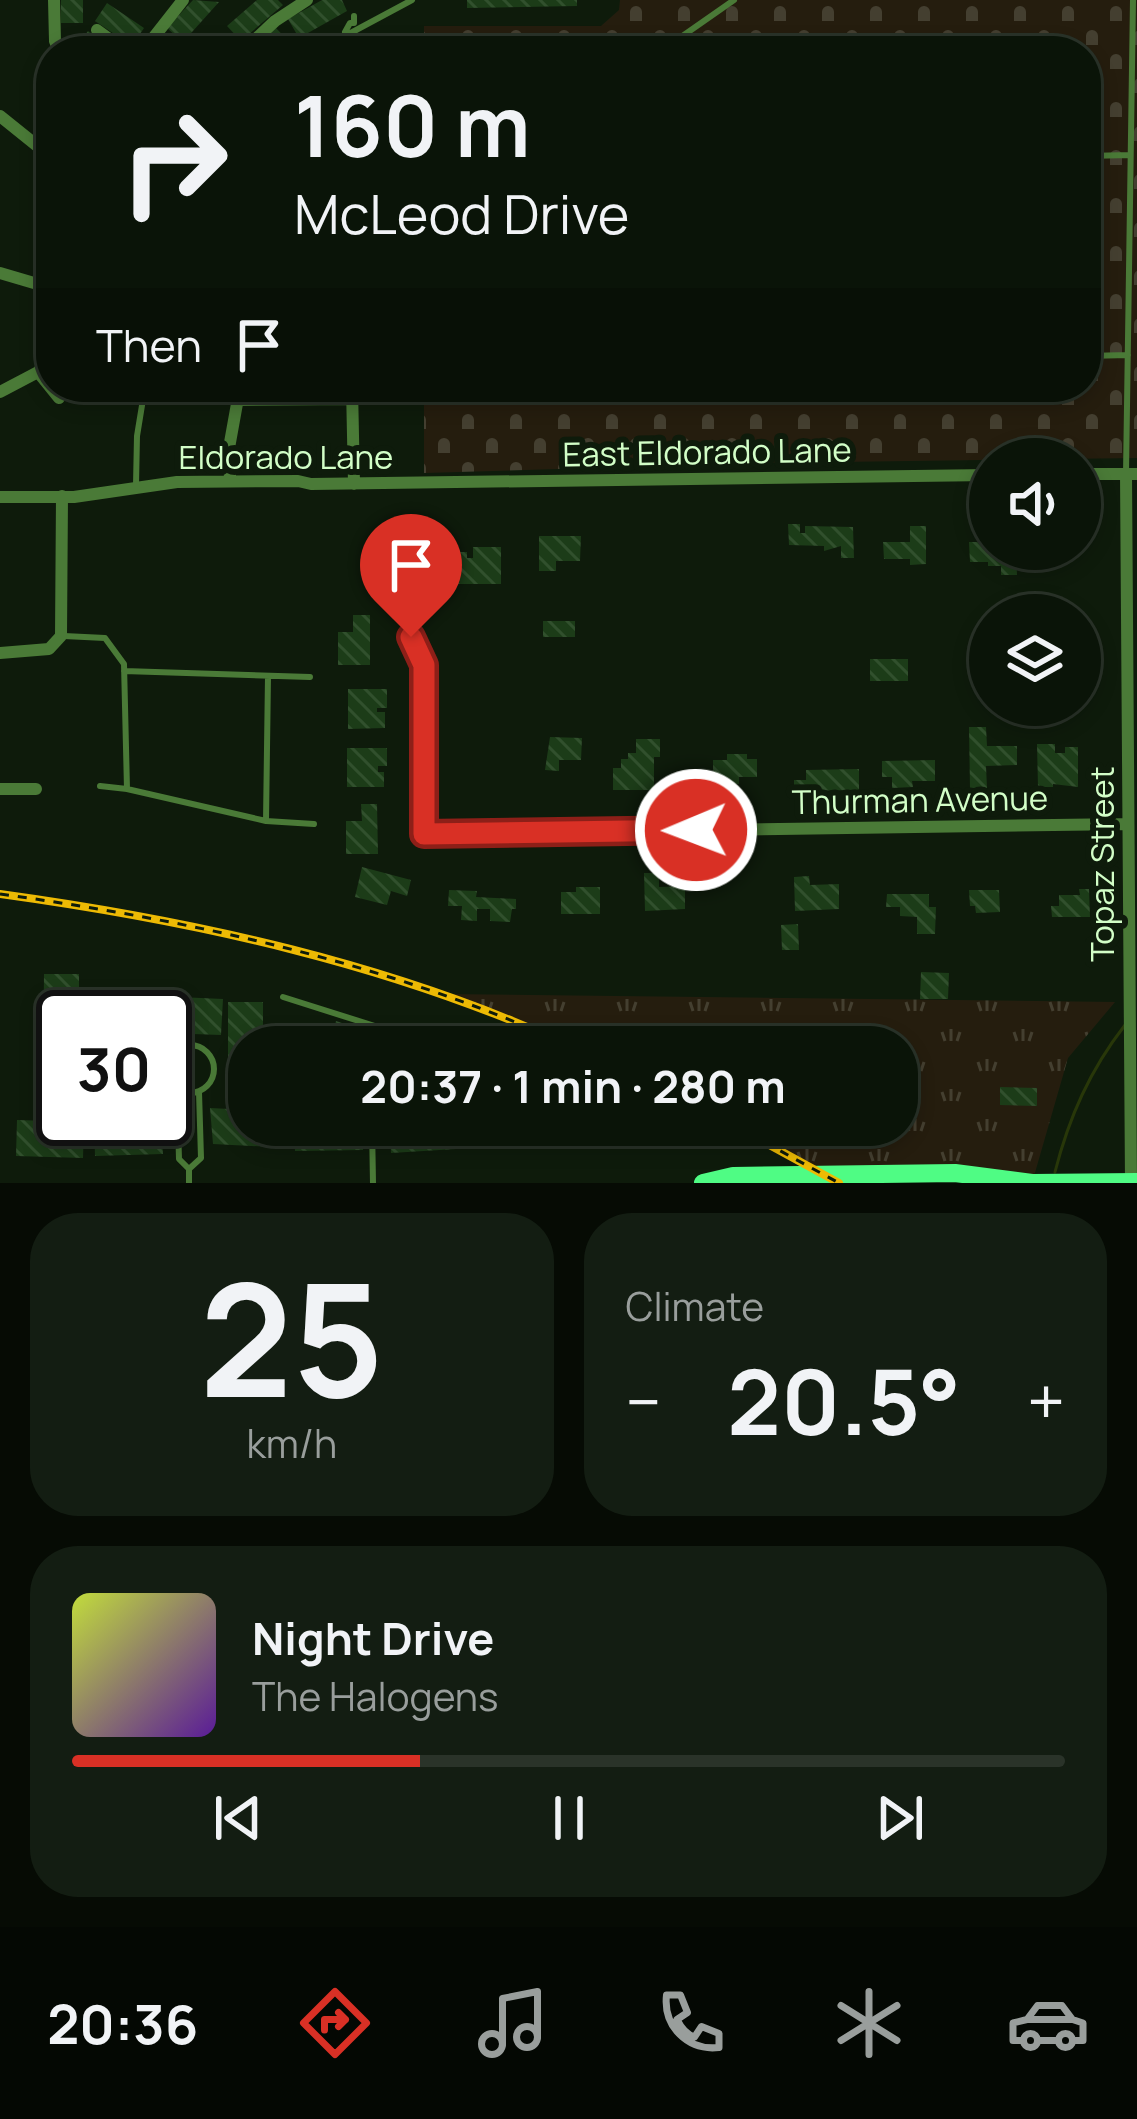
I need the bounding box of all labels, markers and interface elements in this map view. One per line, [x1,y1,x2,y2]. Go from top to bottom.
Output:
text: 160 m [294,67,531,182]
icon: right [96,84,252,240]
text: McLeod Drive [294,176,629,250]
icon: arrive [226,312,292,378]
text: Then [96,314,202,376]
street label: East Eldorado Lane [562,426,852,477]
street label: Eldorado Lane [179,434,393,479]
map controls [969,438,1101,726]
button: sound [969,438,1101,570]
pin [360,514,462,637]
icon: arrive [378,532,444,598]
button: layers [969,594,1101,726]
street label: Topaz Street [1079,766,1124,962]
position arrow [633,767,759,893]
street label: Thurman Avenue [791,775,1049,824]
speed limit sign: 30 [36,990,192,1146]
text: 20:37 · 1 min · 280 m [360,1055,786,1117]
text: 25 [200,1231,384,1444]
text: Climate [626,1279,764,1333]
text: 20.5° [727,1339,961,1462]
text: − [626,1356,661,1446]
text: + [1027,1356,1065,1446]
text: km/h [246,1416,337,1470]
text: Night Drive [252,1607,494,1669]
text: The Halogens [252,1669,499,1723]
icon: previous [205,1785,271,1851]
icon: pause [536,1785,602,1851]
icon: next [867,1785,933,1851]
icon: directions [293,1981,377,2065]
icon: music [471,1981,555,2065]
icon: phone [649,1981,733,2065]
icon: climate [827,1981,911,2065]
icon: car [1006,1981,1090,2065]
text: 20:36 [47,1986,198,2060]

